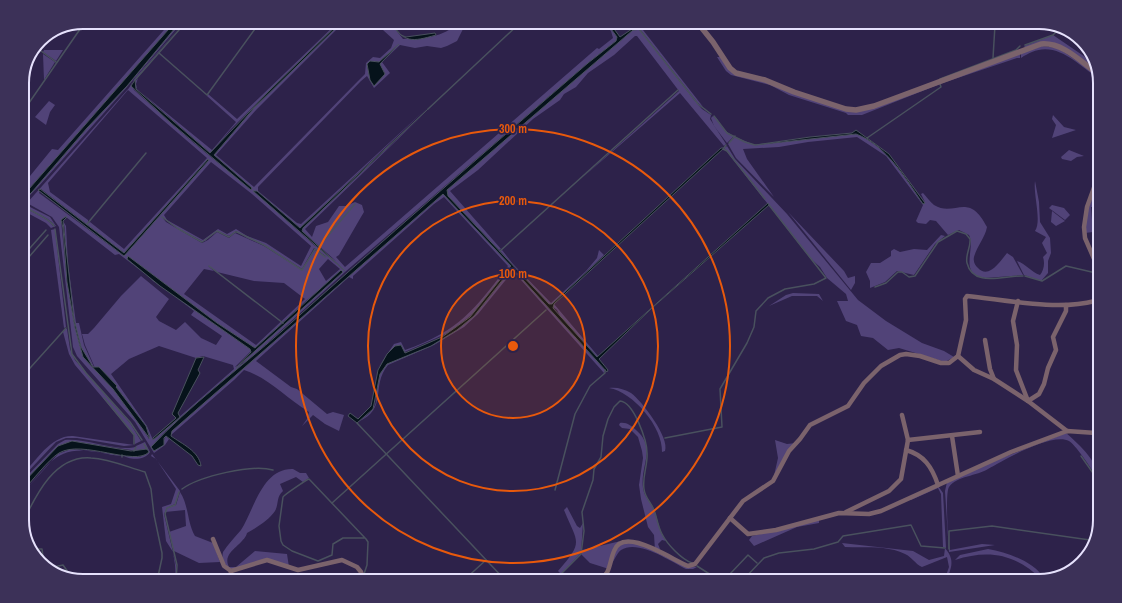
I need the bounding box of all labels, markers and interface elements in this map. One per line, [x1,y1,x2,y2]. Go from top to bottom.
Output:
text: 300 m [499,121,527,137]
text: 200 m [499,193,527,209]
text: 100 m [499,266,527,282]
centre of rings [506,339,520,353]

